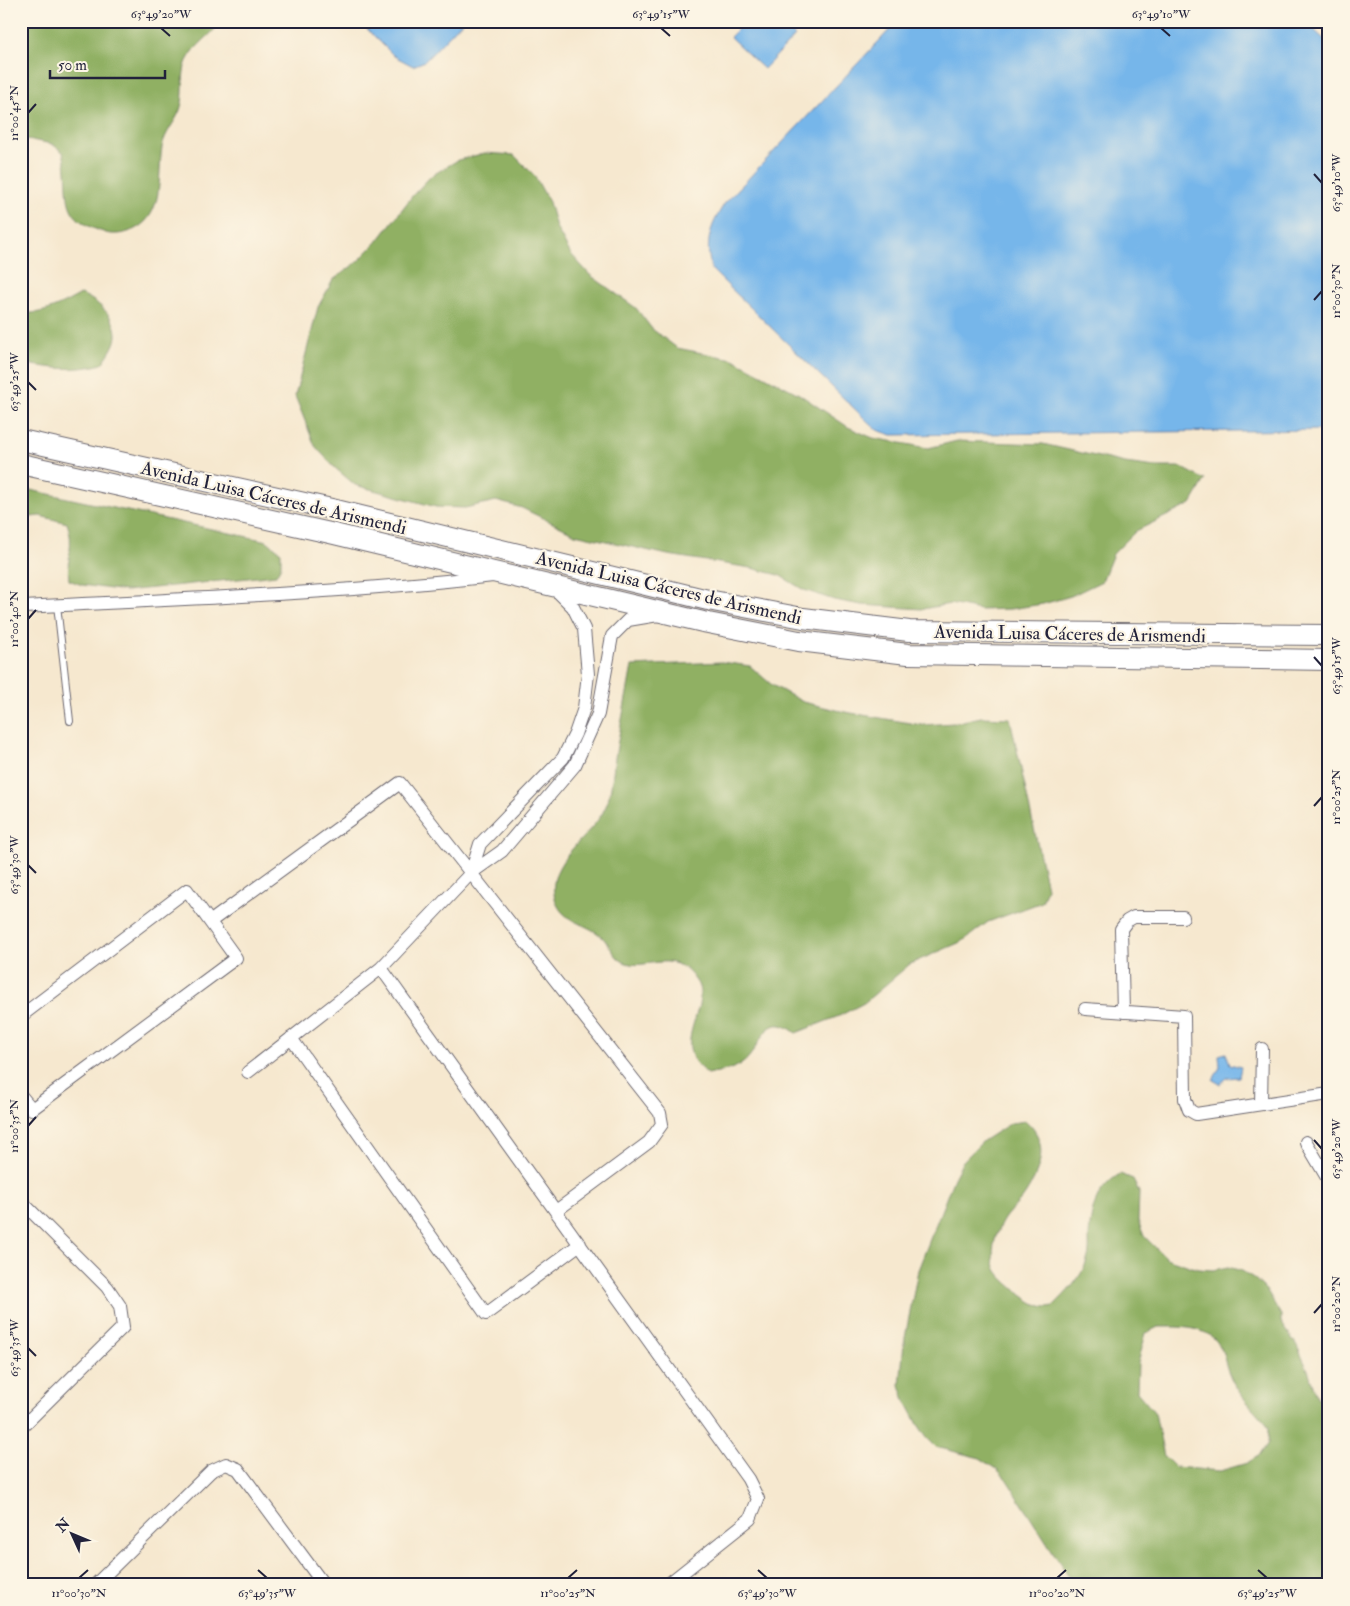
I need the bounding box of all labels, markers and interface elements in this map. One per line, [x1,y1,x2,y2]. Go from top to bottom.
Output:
text: 63°49'20"W [131,7,192,22]
text: 63°49'15"W [632,7,691,22]
text: 63°49'10"W [1132,7,1191,22]
scale bar [50,48,165,80]
text: 50 m [58,56,87,75]
text: 11°00'45"N [7,85,22,141]
text: 63°49'10"W [1329,153,1344,212]
text: 11°00'30"N [1329,263,1344,318]
text: 63°49'25"W [7,352,22,412]
street label: Avenida Luisa Cáceres de Arismendi [138,455,409,540]
street label: Avenida Luisa Cáceres de Arismendi [533,545,804,630]
text: 11°00'40"N [7,590,22,647]
street label: Avenida Luisa Cáceres de Arismendi [933,620,1206,648]
text: 63°49'15"W [1329,636,1344,695]
text: 11°00'25"N [1329,769,1344,825]
text: 63°49'30"W [7,835,22,894]
text: 11°00'35"N [7,1099,22,1153]
text: 63°49'20"W [1329,1118,1344,1179]
text: 11°00'20"N [1329,1276,1344,1332]
text: 63°49'35"W [7,1318,22,1377]
north arrow [48,1508,98,1558]
text: N [52,1515,74,1536]
text: 11°00'30"N [52,1586,107,1601]
text: 63°49'35"W [238,1586,297,1601]
text: 11°00'25"N [540,1586,596,1601]
text: 63°49'30"W [738,1586,797,1601]
text: 11°00'20"N [1029,1586,1085,1601]
text: 63°49'25"W [1237,1586,1297,1601]

